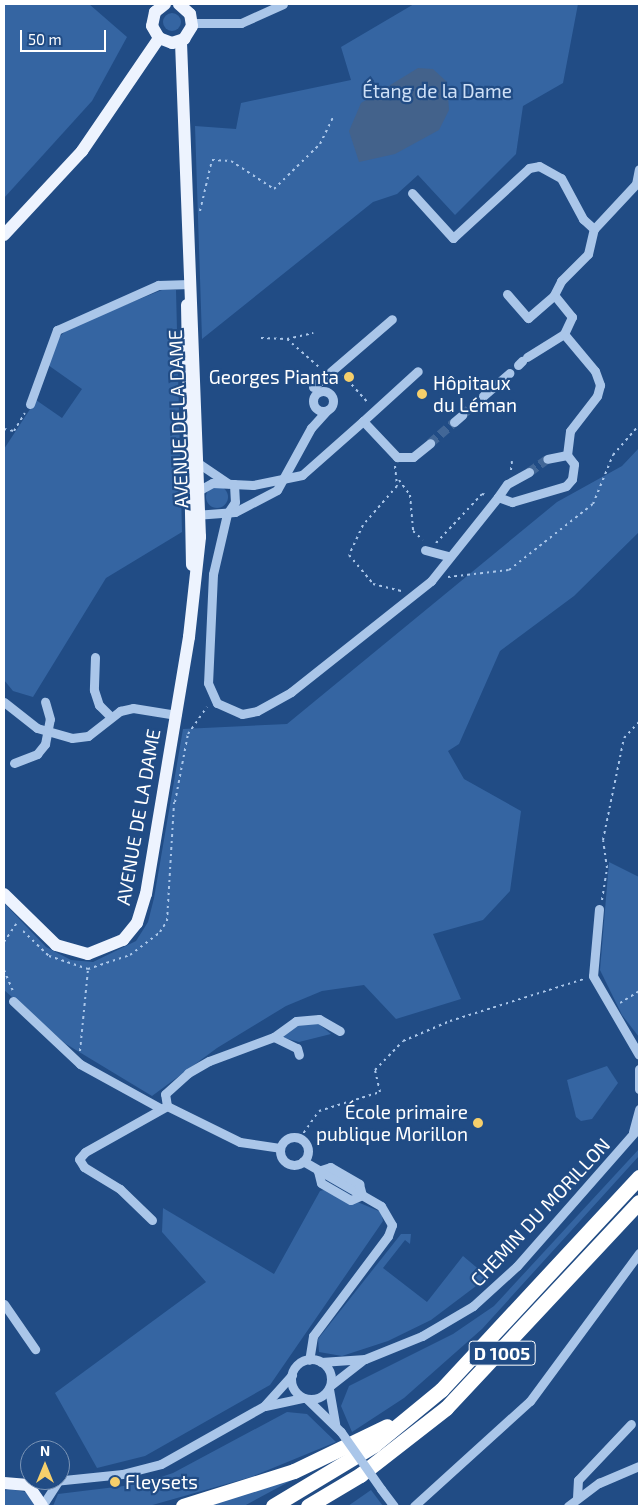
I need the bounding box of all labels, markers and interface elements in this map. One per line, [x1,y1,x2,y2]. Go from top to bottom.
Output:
scale bar [22,20,109,52]
text: 50 m [28,30,62,48]
park label: Étang de la Dame [362,80,512,102]
street label: AVENUE DE LA DAME [163,329,193,509]
place label: Georges Pianta [209,366,339,388]
marker: Georges Pianta [343,371,355,383]
place label: Hôpitaux du Léman [433,372,517,416]
marker: Hôpitaux du Léman [415,387,429,401]
street label: AVENUE DE LA DAME [111,727,165,907]
place label: École primaire publique Morillon [316,1101,468,1145]
marker: École primaire publique Morillon [472,1117,484,1129]
street label: CHEMIN DU MORILLON [465,1133,615,1291]
road number: D 1005 [468,1338,536,1369]
north arrow [20,1440,70,1490]
text: N [40,1442,50,1459]
place label: Fleysets [125,1471,198,1493]
marker: Fleysets [109,1476,121,1488]

